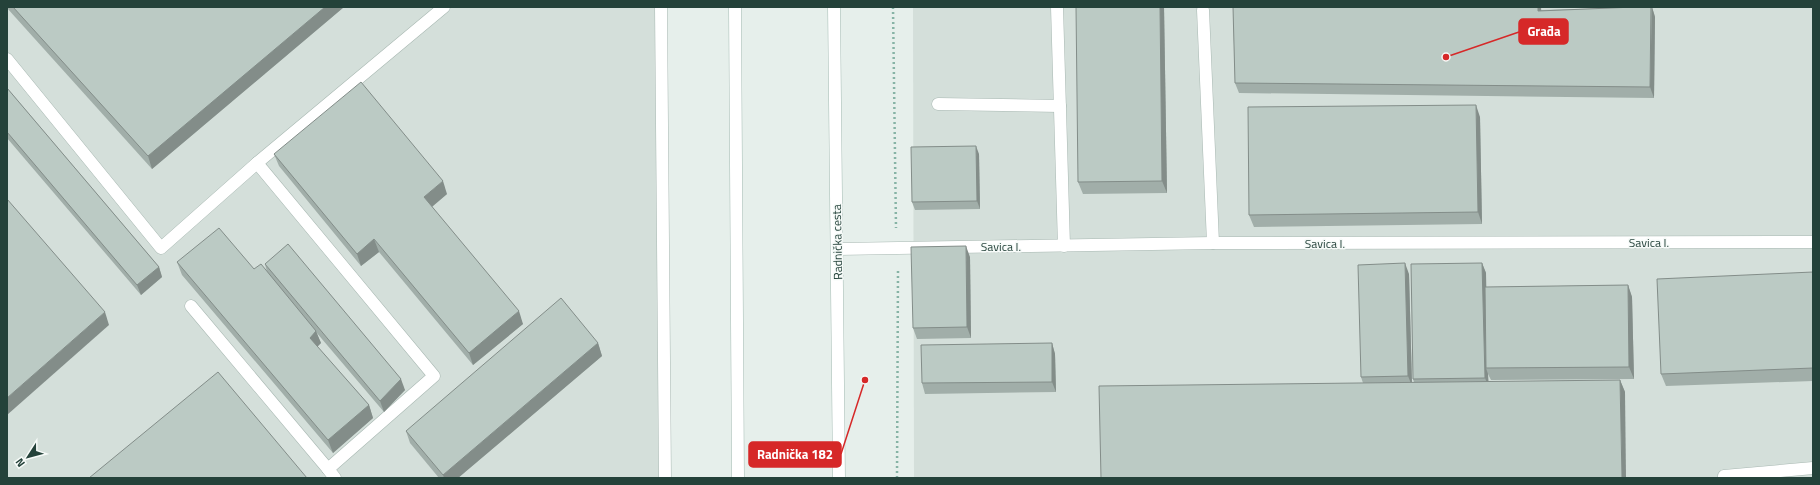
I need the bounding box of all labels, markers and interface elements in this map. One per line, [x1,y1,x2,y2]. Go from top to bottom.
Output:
callout: Građa [1519,19,1568,44]
text: Građa [1527,21,1561,41]
street label: Radnička cesta [827,204,847,280]
street label: Savica I. [1629,233,1669,252]
street label: Savica I. [1305,234,1345,253]
street label: Savica I. [981,237,1021,256]
north arrow [8,437,48,477]
callout: Radnička 182 [749,442,841,467]
text: Radnička 182 [757,444,833,464]
text: N [11,455,29,471]

